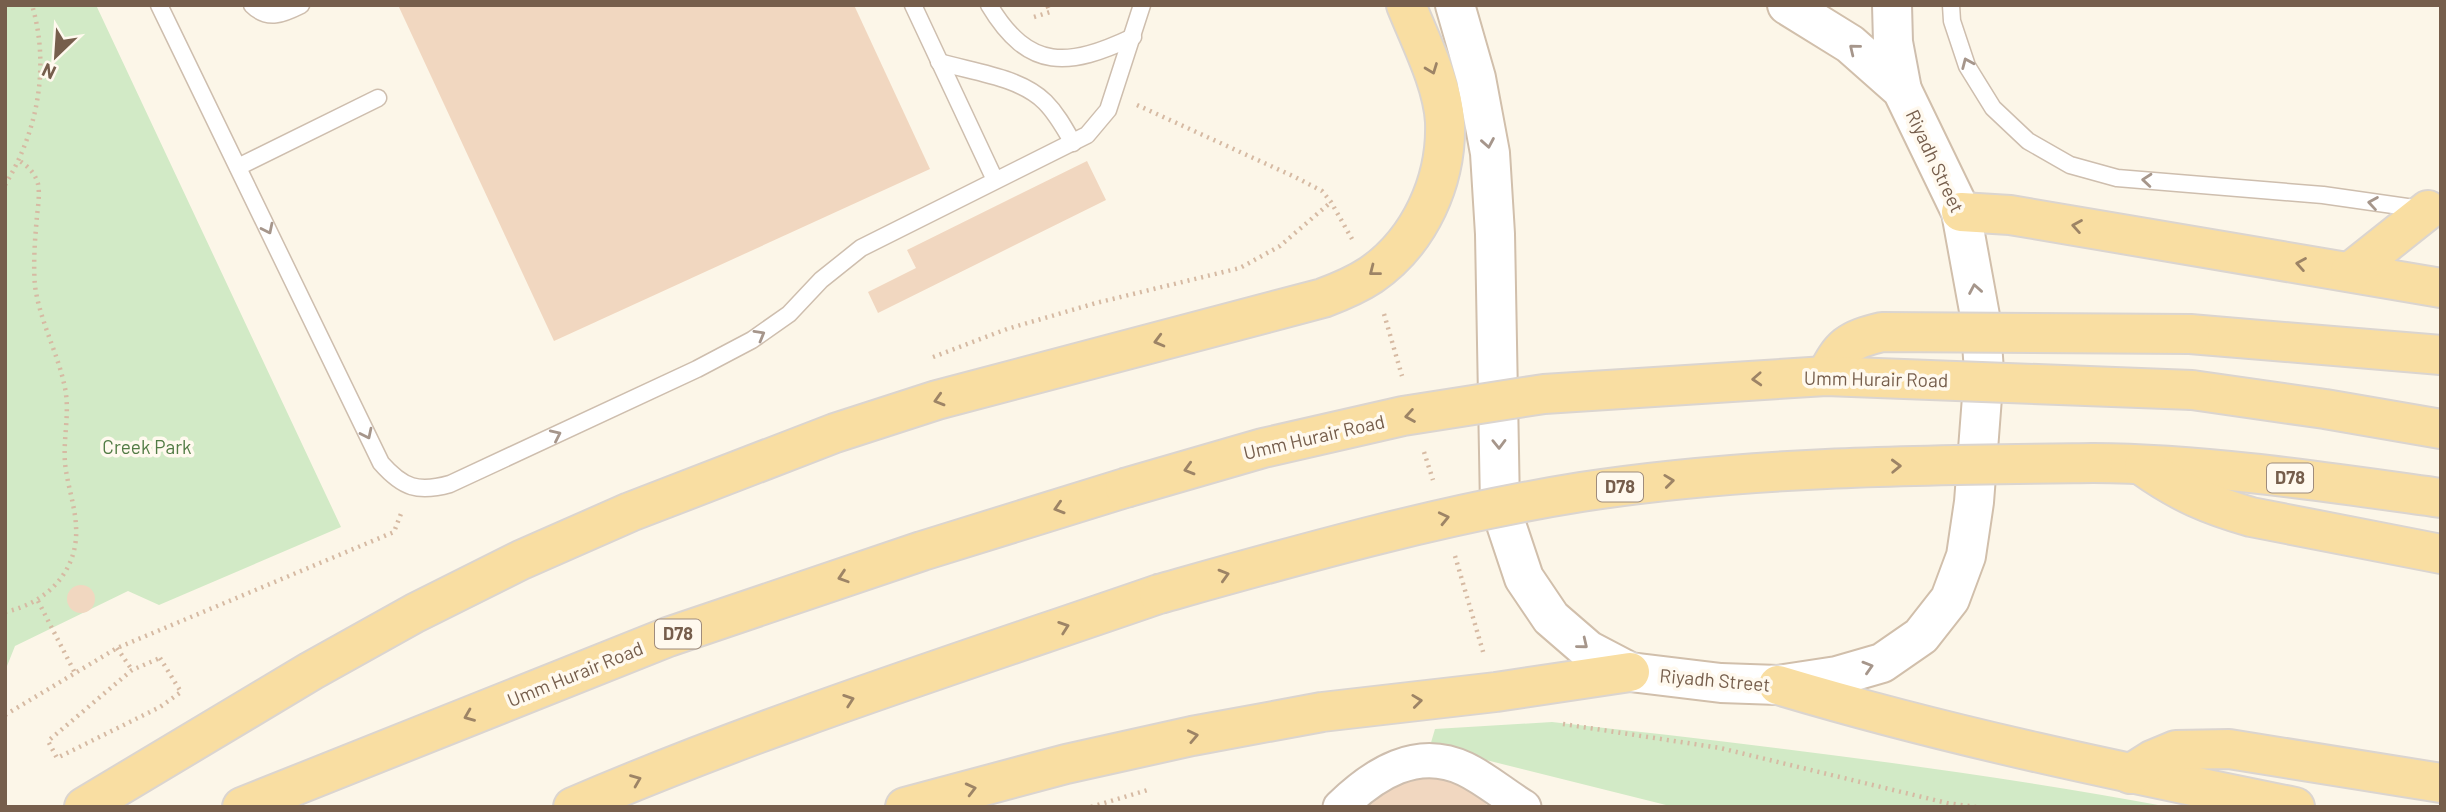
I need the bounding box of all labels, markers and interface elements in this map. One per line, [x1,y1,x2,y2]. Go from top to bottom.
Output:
north arrow [21,21,91,91]
one-way arrow [1850,45,1863,57]
one-way arrow [1961,58,1975,70]
text: N [38,59,59,85]
one-way arrow [1423,62,1437,74]
street label: Riyadh Street [1902,106,1969,216]
one-way arrow [1480,137,1495,149]
one-way arrow [2141,173,2152,188]
one-way arrow [2367,196,2379,211]
one-way arrow [2071,219,2083,234]
one-way arrow [259,222,273,234]
one-way arrow [2295,257,2307,272]
one-way arrow [1369,263,1381,276]
one-way arrow [1968,283,1983,295]
one-way arrow [753,330,766,343]
one-way arrow [1153,333,1165,348]
street label: Umm Hurair Road [1804,366,1948,391]
one-way arrow [1752,372,1763,387]
one-way arrow [934,392,946,406]
one-way arrow [1404,407,1416,422]
street label: Umm Hurair Road [1241,409,1387,464]
one-way arrow [359,426,373,439]
one-way arrow [548,429,561,443]
park label: Creek Park [102,435,192,458]
one-way arrow [1491,438,1506,449]
one-way arrow [1891,458,1901,474]
one-way arrow [1183,461,1195,476]
road number: D78 [2267,464,2313,492]
road number: D78 [1597,472,1643,502]
one-way arrow [1663,473,1675,488]
one-way arrow [1054,500,1066,514]
one-way arrow [1438,512,1450,526]
one-way arrow [837,569,849,583]
one-way arrow [1218,569,1230,584]
road number: D78 [655,620,701,648]
one-way arrow [1057,621,1070,635]
street label: Umm Hurair Road [504,636,646,711]
one-way arrow [1574,636,1587,648]
one-way arrow [1862,660,1874,675]
street label: Riyadh Street [1659,663,1771,696]
one-way arrow [842,694,854,708]
one-way arrow [1412,694,1423,709]
one-way arrow [463,708,476,722]
one-way arrow [1187,730,1199,745]
one-way arrow [629,775,641,789]
one-way arrow [965,783,977,797]

